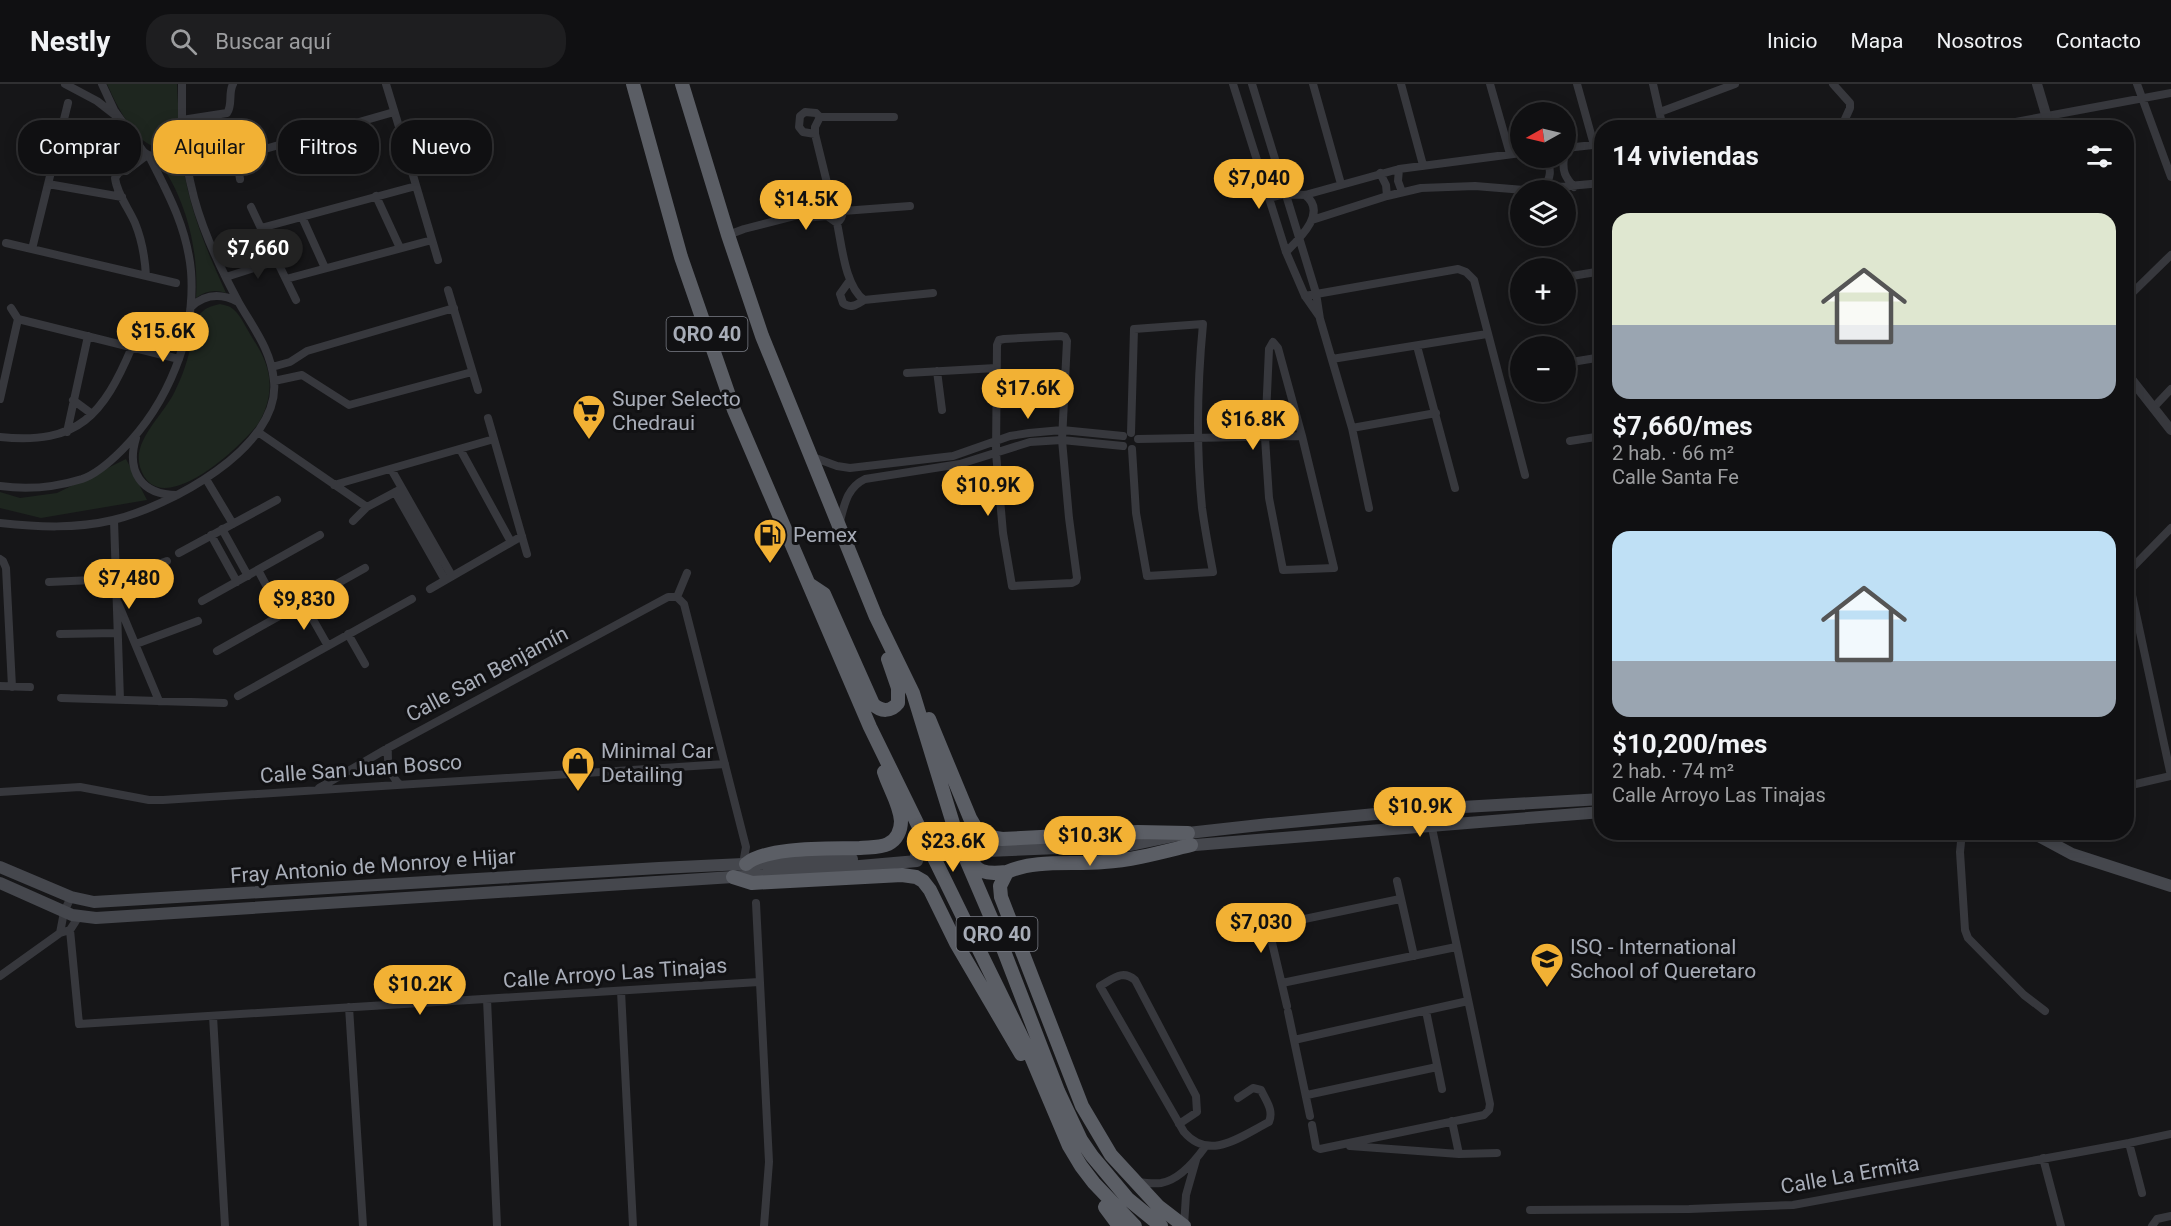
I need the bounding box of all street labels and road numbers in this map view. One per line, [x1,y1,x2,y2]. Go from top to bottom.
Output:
road number: QRO 40 [666,317,748,351]
street label: Calle San Benjamín [402,621,572,727]
street label: Calle San Juan Bosco [259,750,463,788]
street label: Fray Antonio de Monroy e Hijar [229,844,517,888]
road number: QRO 40 [956,917,1038,951]
street label: Calle Arroyo Las Tinajas [502,953,728,993]
street label: Calle La Ermita [1779,1151,1921,1199]

